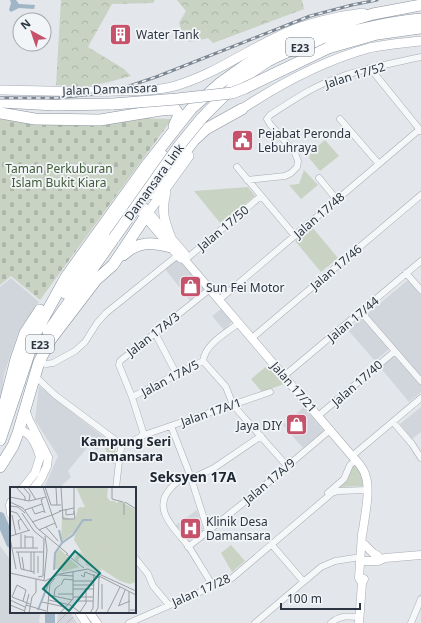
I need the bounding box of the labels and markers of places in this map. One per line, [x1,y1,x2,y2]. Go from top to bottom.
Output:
building icon: Water Tank [108,21,134,47]
place label: Water Tank [136,26,200,43]
place label: Pejabat Peronda Lebuhraya [258,125,351,156]
public building icon: Pejabat Peronda Lebuhraya [230,127,256,153]
shop icon: Sun Fei Motor [178,274,204,300]
place label: Sun Fei Motor [206,279,284,296]
shop icon: Jaya DIY [284,412,310,438]
place label: Jaya DIY [235,417,282,434]
place label: Klinik Desa Damansara [206,513,271,544]
hospital icon: Klinik Desa Damansara [177,515,203,541]

